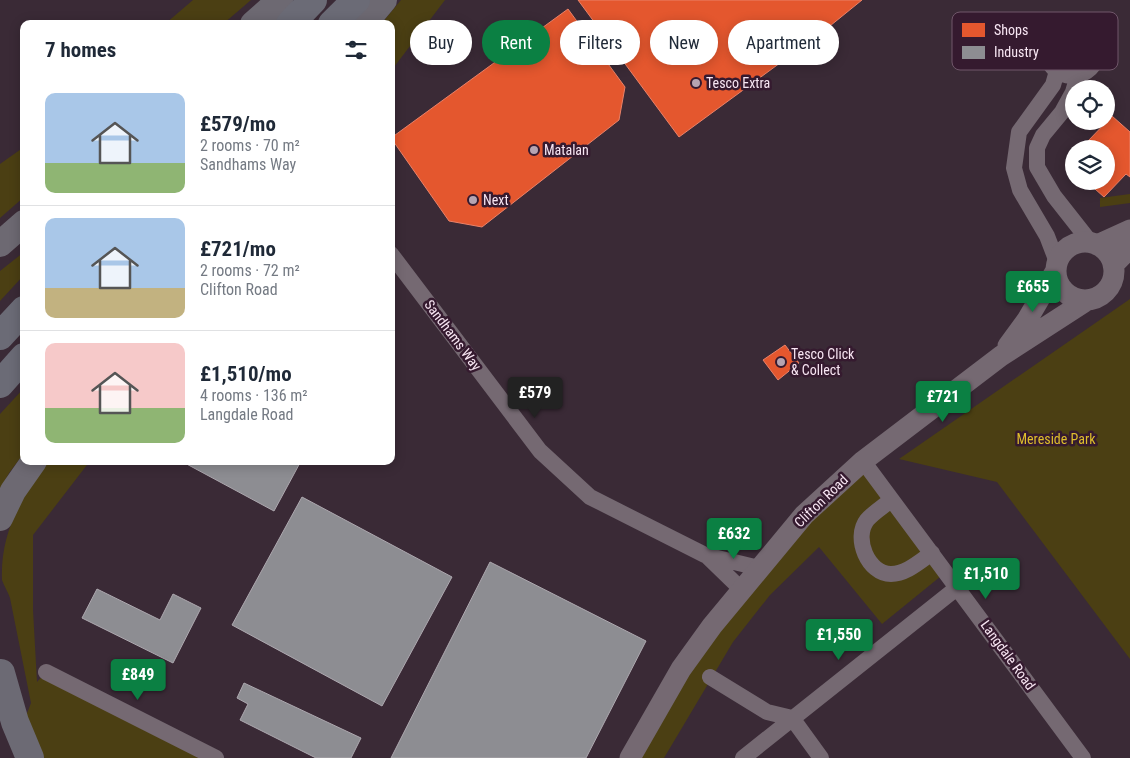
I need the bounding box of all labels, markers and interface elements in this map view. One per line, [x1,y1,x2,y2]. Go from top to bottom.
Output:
legend [952,12,1118,70]
chip: Buy [410,20,472,65]
chip: Rent [482,20,550,65]
chip: Filters [560,20,640,65]
chip: New [650,20,718,65]
chip: Apartment [728,20,839,65]
text: Shops [994,22,1028,38]
icon: filters [342,36,370,64]
text: 7 homes [45,38,116,62]
text: Industry [994,44,1039,60]
place label: Tesco Extra [706,75,770,91]
marker: Tesco Extra [690,77,702,89]
map controls [1065,80,1115,190]
button: locate [1065,80,1115,130]
text: £579/mo [200,112,276,136]
icon: home [85,113,145,173]
text: 2 rooms · 70 m² [200,136,300,155]
button: layers [1065,140,1115,190]
place label: Matalan [544,142,589,158]
marker: Matalan [528,144,540,156]
text: Sandhams Way [200,155,296,174]
place label: Next [483,192,509,208]
marker: Next [467,194,479,206]
text: £721/mo [200,237,276,261]
icon: home [85,238,145,298]
text: 2 rooms · 72 m² [200,261,300,280]
pin: £655 [1003,270,1063,313]
text: £655 [1017,277,1049,296]
text: Clifton Road [200,280,278,299]
street label: Sandhams Way [421,297,485,374]
place label: Tesco Click & Collect [791,346,855,378]
marker: Tesco Click & Collect [775,356,787,368]
text: £1,510/mo [200,362,292,386]
icon: home [85,363,145,423]
pin: £579 [505,376,565,419]
pin: £721 [913,380,973,423]
text: £579 [519,383,551,402]
text: 4 rooms · 136 m² [200,386,308,405]
text: £721 [927,387,959,406]
text: Langdale Road [200,405,293,424]
park label: Mereside Park [1016,431,1096,447]
street label: Clifton Road [791,472,851,530]
pin: £632 [704,518,764,560]
text: £632 [718,524,750,543]
pin: £1,510 [945,558,1027,600]
text: £1,510 [964,564,1008,583]
street label: Langdale Road [977,617,1039,693]
pin: £1,550 [798,618,880,661]
text: £1,550 [817,625,861,644]
pin: £849 [108,658,168,701]
text: £849 [122,665,154,684]

